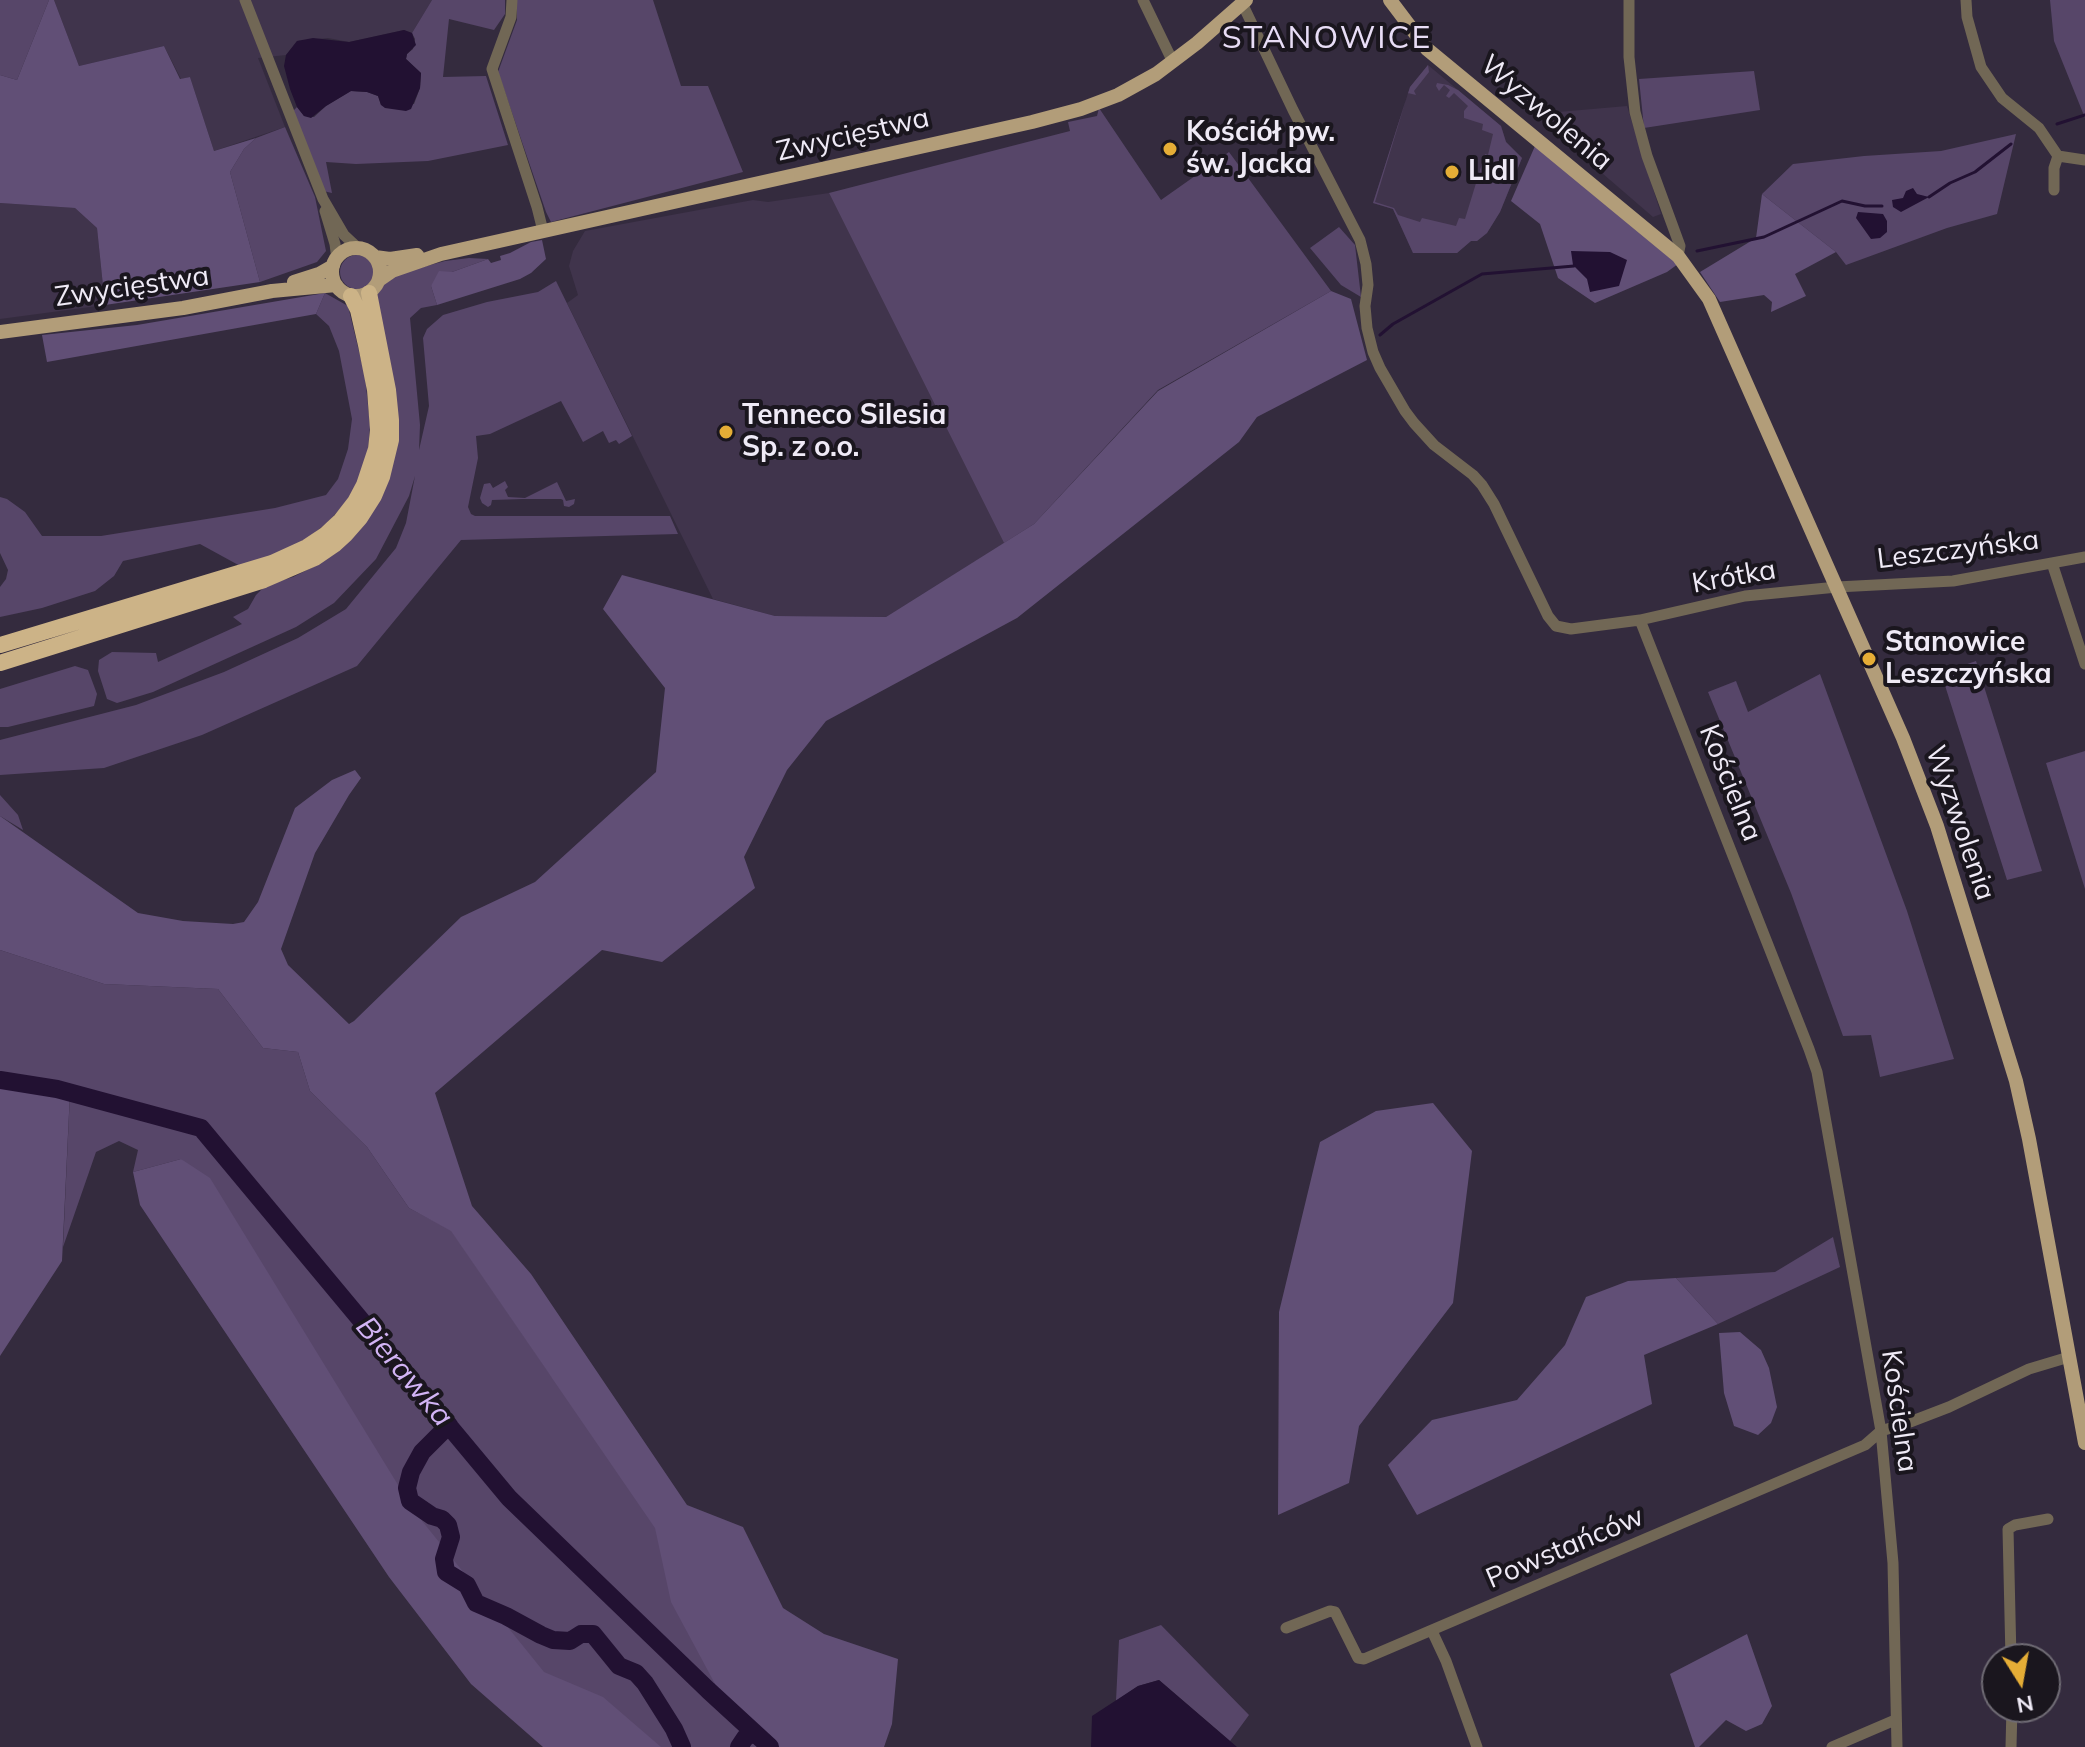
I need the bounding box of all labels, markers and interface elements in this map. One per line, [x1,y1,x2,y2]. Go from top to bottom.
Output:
district label: STANOWICE [1222,19,1432,57]
street label: Wyzwolenia [1473,48,1619,178]
street label: Zwycięstwa [773,101,933,169]
place label: Kościół pw. św. Jacka [1186,116,1335,182]
marker: Kościół pw. św. Jacka [1161,140,1179,158]
place label: Lidl [1468,155,1516,189]
marker: Lidl [1443,163,1461,181]
street label: Zwycięstwa [53,260,211,314]
place label: Tenneco Silesia Sp. z o.o. [742,399,946,465]
marker: Tenneco Silesia Sp. z o.o. [717,423,735,441]
street label: Leszczyńska [1875,523,2041,577]
street label: Krótka [1689,553,1779,601]
place label: Stanowice Leszczyńska [1885,626,2052,692]
marker: Stanowice Leszczyńska [1860,650,1878,668]
street label: Kościelna [1691,720,1769,846]
street label: Wyzwolenia [1918,741,2002,905]
water label: Bierawka [348,1310,460,1434]
street label: Kościelna [1874,1348,1924,1474]
street label: Powstańców [1481,1500,1649,1596]
north arrow [1981,1643,2061,1723]
text: N [2014,1689,2036,1720]

